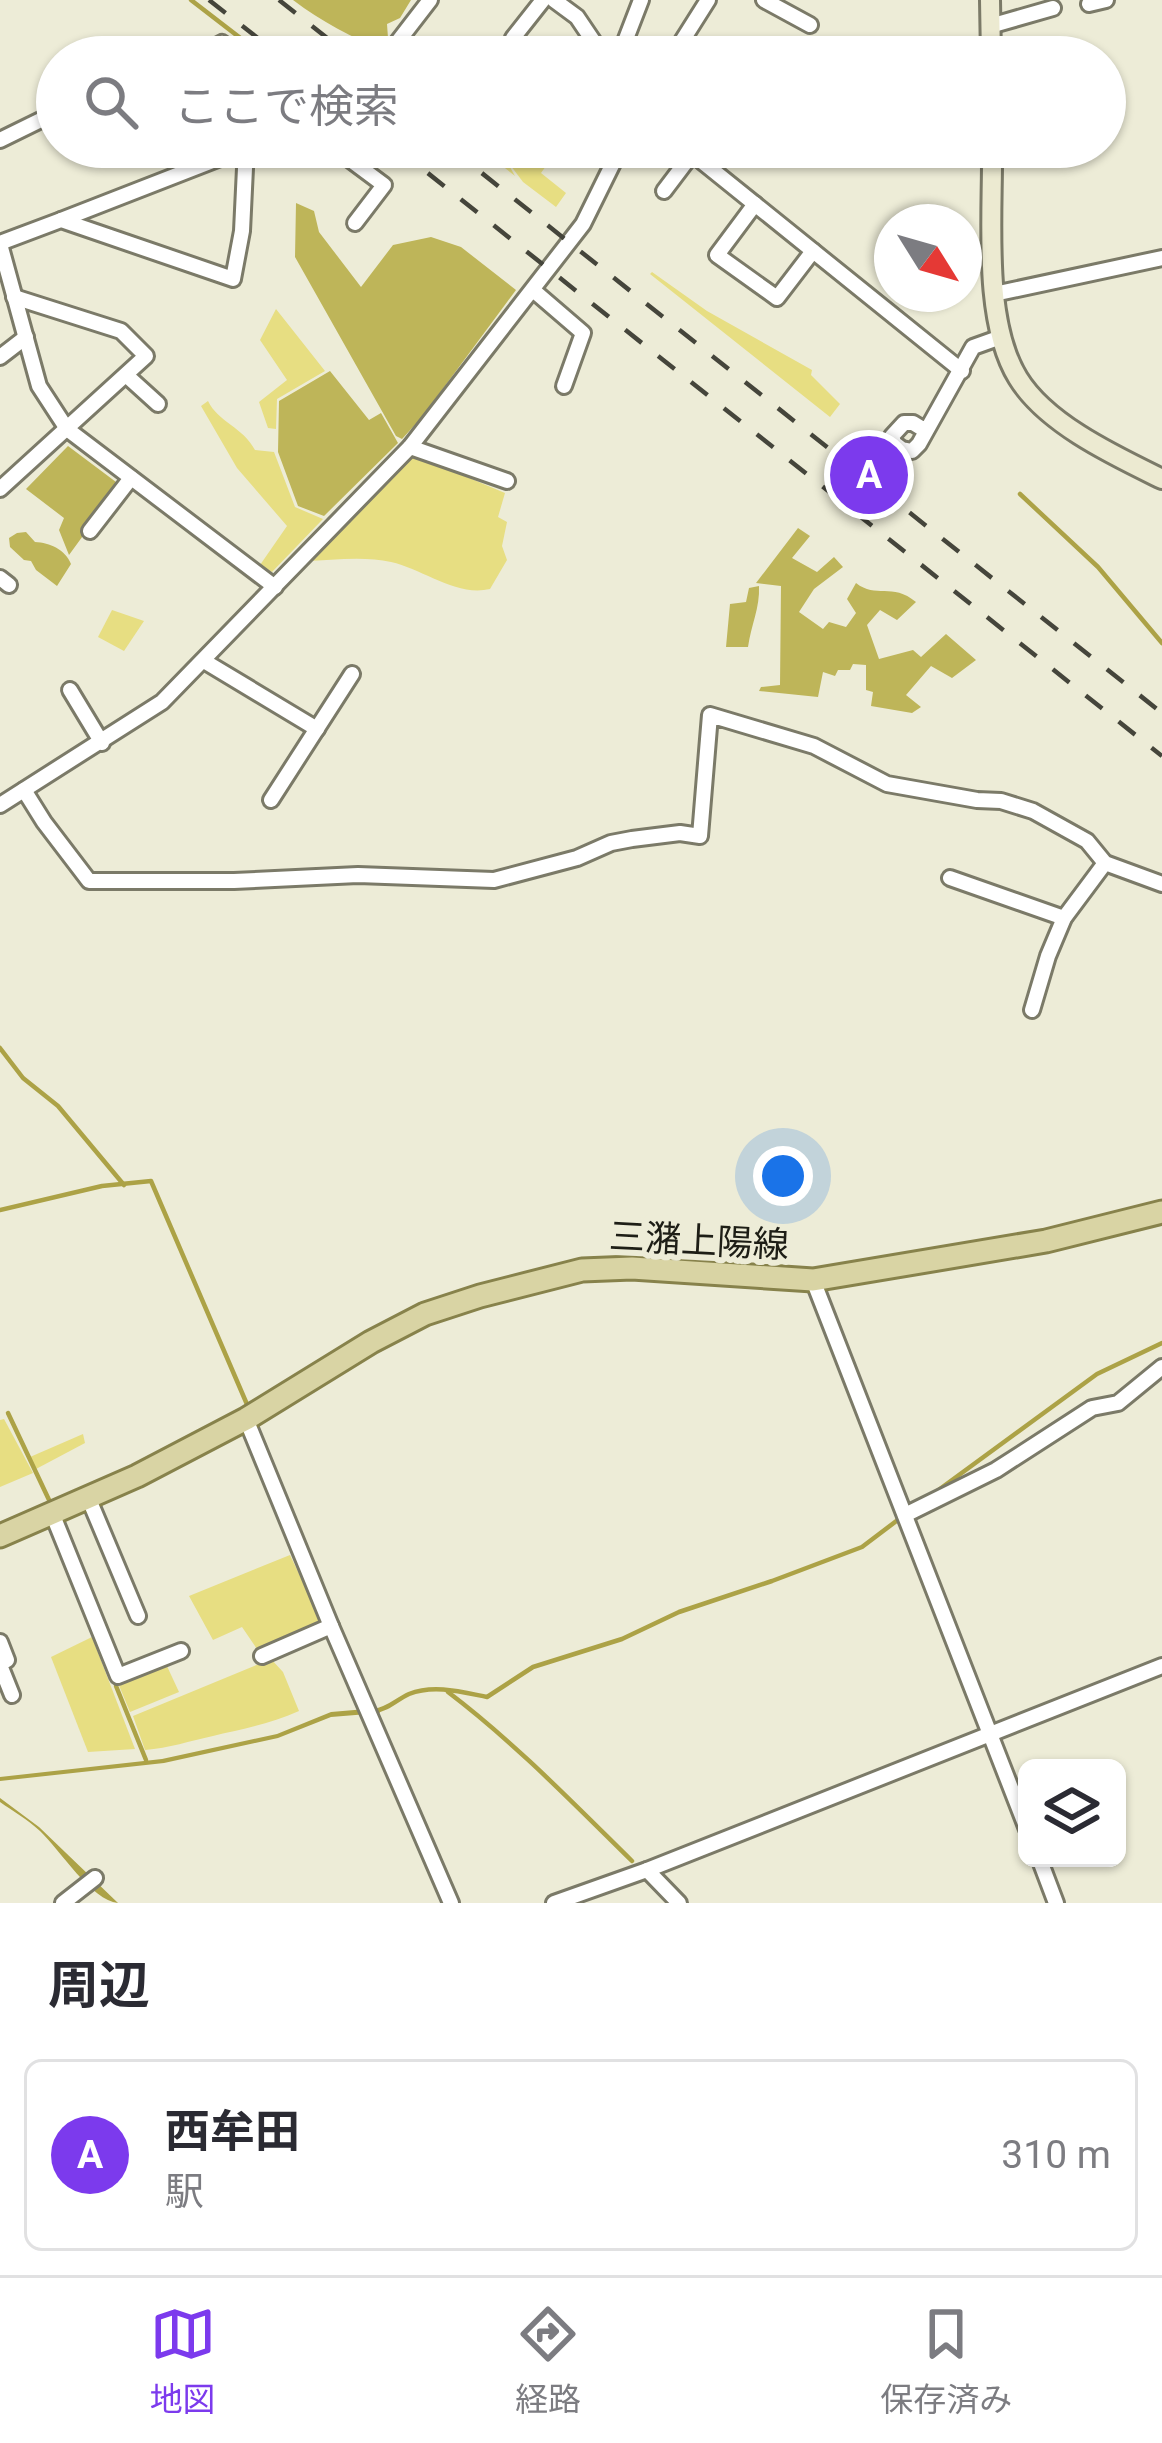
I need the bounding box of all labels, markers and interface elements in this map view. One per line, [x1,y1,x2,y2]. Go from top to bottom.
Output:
search box [36,36,1126,168]
icon: search [78,69,144,135]
text: ここで検索 [174,80,399,133]
north arrow [874,204,982,312]
pin: A [830,430,908,520]
your location [753,1146,813,1206]
street label: 三潴上陽線 [608,1215,790,1267]
map controls [1018,1759,1126,1867]
button: layers [1018,1759,1126,1867]
text: 周辺 [48,1956,150,2015]
text: 西牟田 [165,2105,300,2158]
text: A [77,2132,103,2178]
text: 310 m [1001,2132,1111,2178]
text: 駅 [165,2169,204,2215]
tab: 地図 [150,2301,216,2421]
tab: 経路 [515,2301,581,2421]
tab: 保存済み [880,2301,1012,2421]

